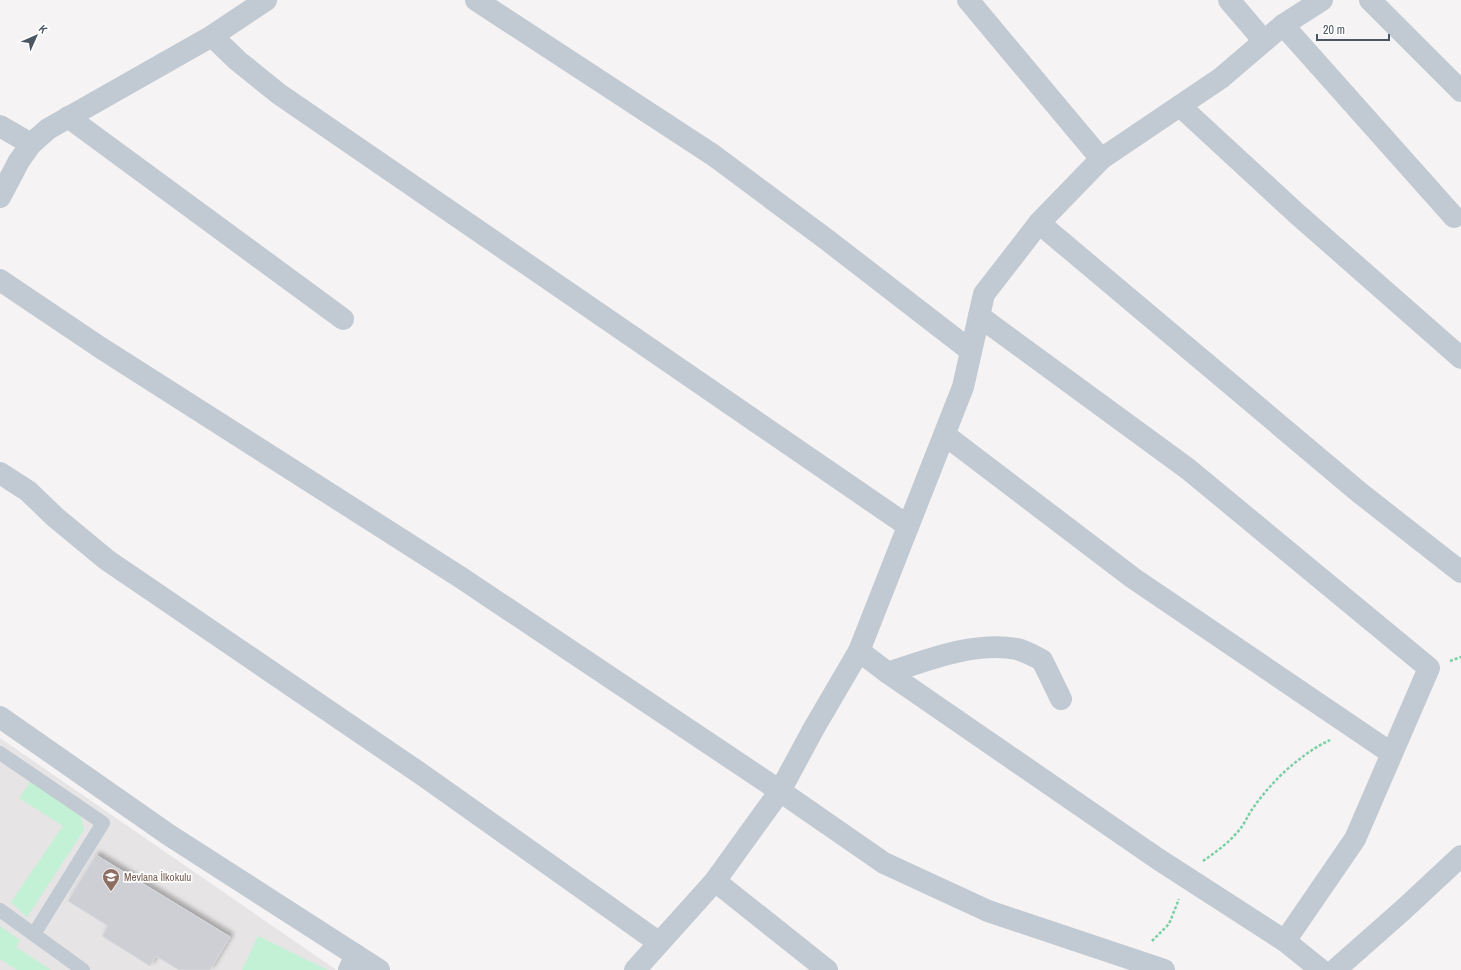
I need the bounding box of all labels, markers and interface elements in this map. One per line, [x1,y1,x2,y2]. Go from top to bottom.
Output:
north arrow [16,16,56,56]
scale bar [1317,16,1389,42]
text: K [36,22,51,37]
text: 20 m [1323,22,1345,38]
school or university icon: Mevlana İlkokulu [101,867,121,892]
place label: Mevlana İlkokulu [124,870,191,884]

